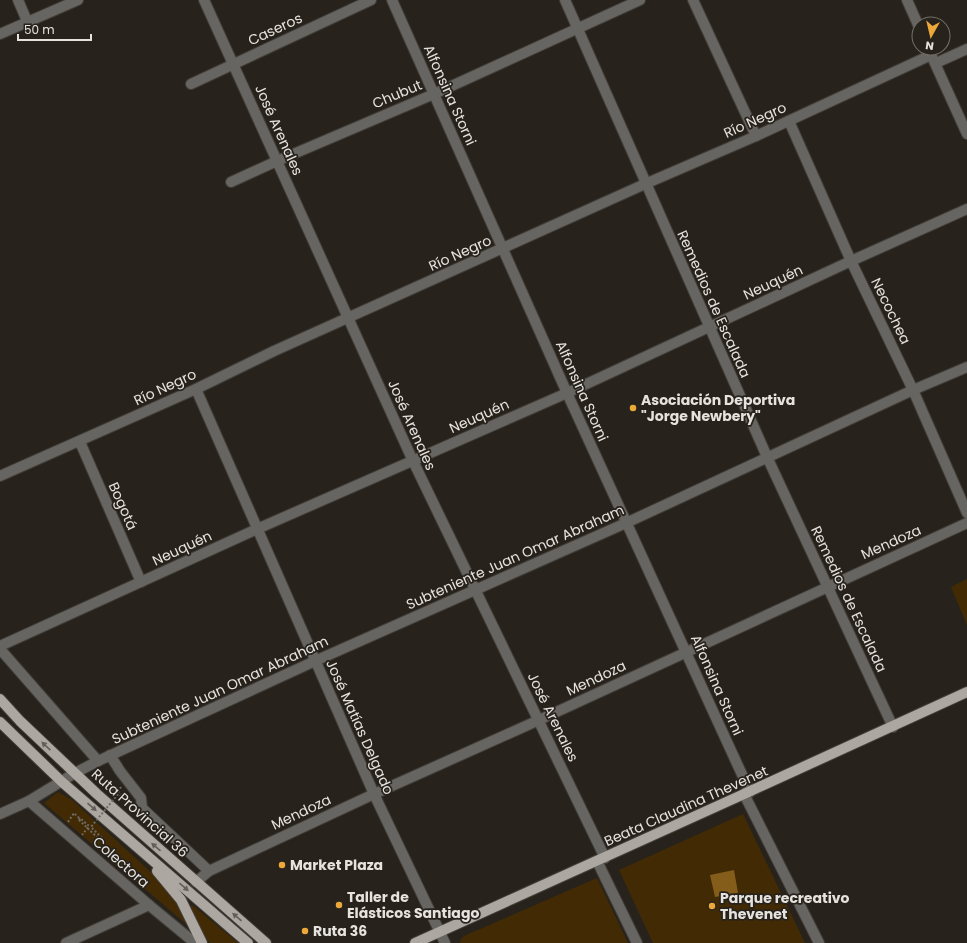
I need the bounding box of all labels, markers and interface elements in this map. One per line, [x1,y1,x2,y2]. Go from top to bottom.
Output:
street label: Caseros [245,8,305,50]
scale bar [18,16,91,42]
north arrow [911,16,951,56]
text: 50 m [24,21,55,38]
text: N [924,37,935,54]
street label: Alfonsina Storni [419,41,481,149]
street label: Chubut [369,75,425,113]
street label: José Arenales [250,81,308,179]
street label: Río Negro [720,97,790,143]
street label: Remedios de Escalada [672,227,756,381]
street label: Río Negro [425,230,495,276]
street label: Neuquén [740,260,806,304]
street label: Necochea [866,274,916,348]
street label: Alfonsina Storni [551,337,613,445]
street label: Río Negro [130,364,200,410]
street label: José Arenales [383,376,441,474]
place label: Asociación Deportiva "Jorge Newbery" [641,390,795,426]
street label: Neuquén [446,394,512,438]
marker: Asociación Deportiva "Jorge Newbery" [628,403,638,413]
street label: Bogotá [104,479,142,533]
street label: Subteniente Juan Omar Abraham [403,500,627,614]
street label: Mendoza [858,520,924,564]
street label: Remedios de Escalada [806,523,892,675]
street label: Neuquén [149,526,215,570]
street label: Subteniente Juan Omar Abraham [108,631,332,749]
street label: Alfonsina Storni [686,631,748,739]
street label: Mendoza [563,655,629,701]
street label: José Matías Delgado [321,656,399,798]
street label: José Arenales [523,669,583,765]
one-way arrow [41,741,51,751]
street label: Beata Claudina Thevenet [601,761,771,851]
street label: Ruta Provincial 36 [87,764,193,862]
street label: Mendoza [268,789,334,835]
one-way arrow [86,803,97,812]
street label: Colectora [88,832,154,892]
one-way arrow [152,843,161,852]
place label: Market Plaza [290,855,383,875]
marker: Market Plaza [277,860,287,870]
one-way arrow [179,883,189,892]
place label: Taller de Elásticos Santiago [347,887,479,923]
place label: Parque recreativo Thevenet [720,888,850,924]
marker: Taller de Elásticos Santiago [334,900,344,910]
marker: Parque recreativo Thevenet [707,901,717,911]
one-way arrow [232,913,242,922]
place label: Ruta 36 [313,921,367,941]
marker: Ruta 36 [300,926,310,936]

